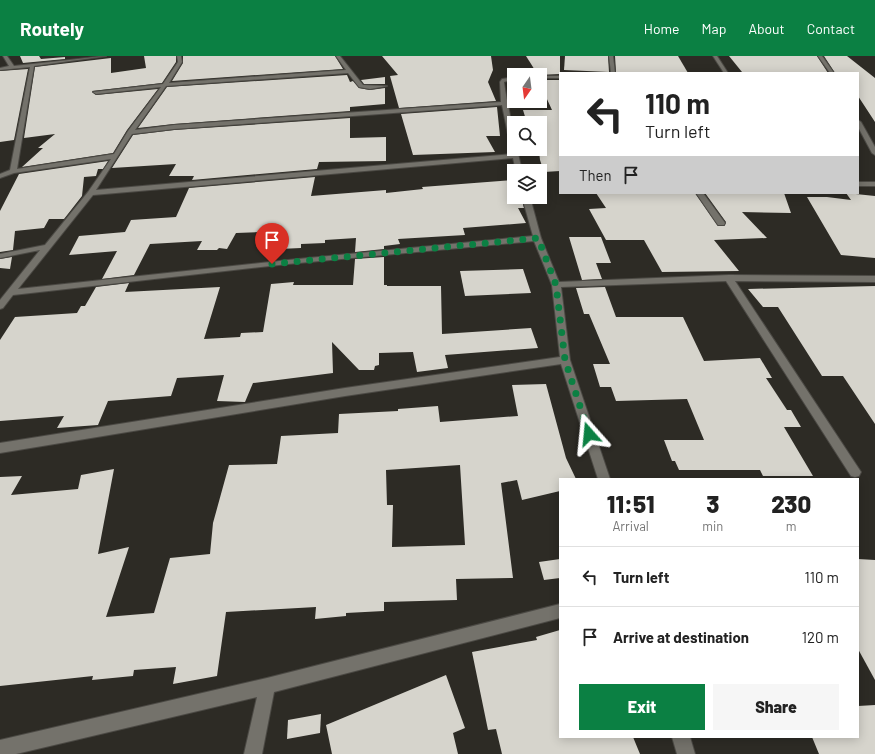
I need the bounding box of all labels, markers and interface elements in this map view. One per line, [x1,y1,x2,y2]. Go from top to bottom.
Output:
text: Routely [20,17,84,40]
text: Home [644,20,680,37]
text: Map [702,20,726,37]
text: About [748,20,785,37]
text: Contact [807,20,855,37]
north arrow [507,68,547,108]
map controls [507,68,547,204]
text: 110 m [645,86,710,120]
icon: left [579,88,631,140]
button: search [507,116,547,156]
text: Turn left [645,120,711,142]
button: layers [507,164,547,204]
icon: arrive [620,164,642,186]
text: Then [579,166,612,184]
pin [255,223,289,264]
icon: arrive [261,229,283,251]
position arrow [568,413,610,455]
text: 11:51 [607,489,655,518]
text: 3 [706,489,719,518]
text: 230 [771,489,811,518]
text: Arrival [612,518,649,534]
text: min [702,518,723,534]
text: m [786,518,797,534]
icon: left [579,566,601,588]
text: Turn left [613,568,669,586]
text: 110 m [805,568,839,586]
icon: arrive [579,626,601,648]
text: Arrive at destination [613,628,749,646]
text: 120 m [802,628,839,646]
button: Exit [579,684,705,730]
button: Share [713,684,839,730]

